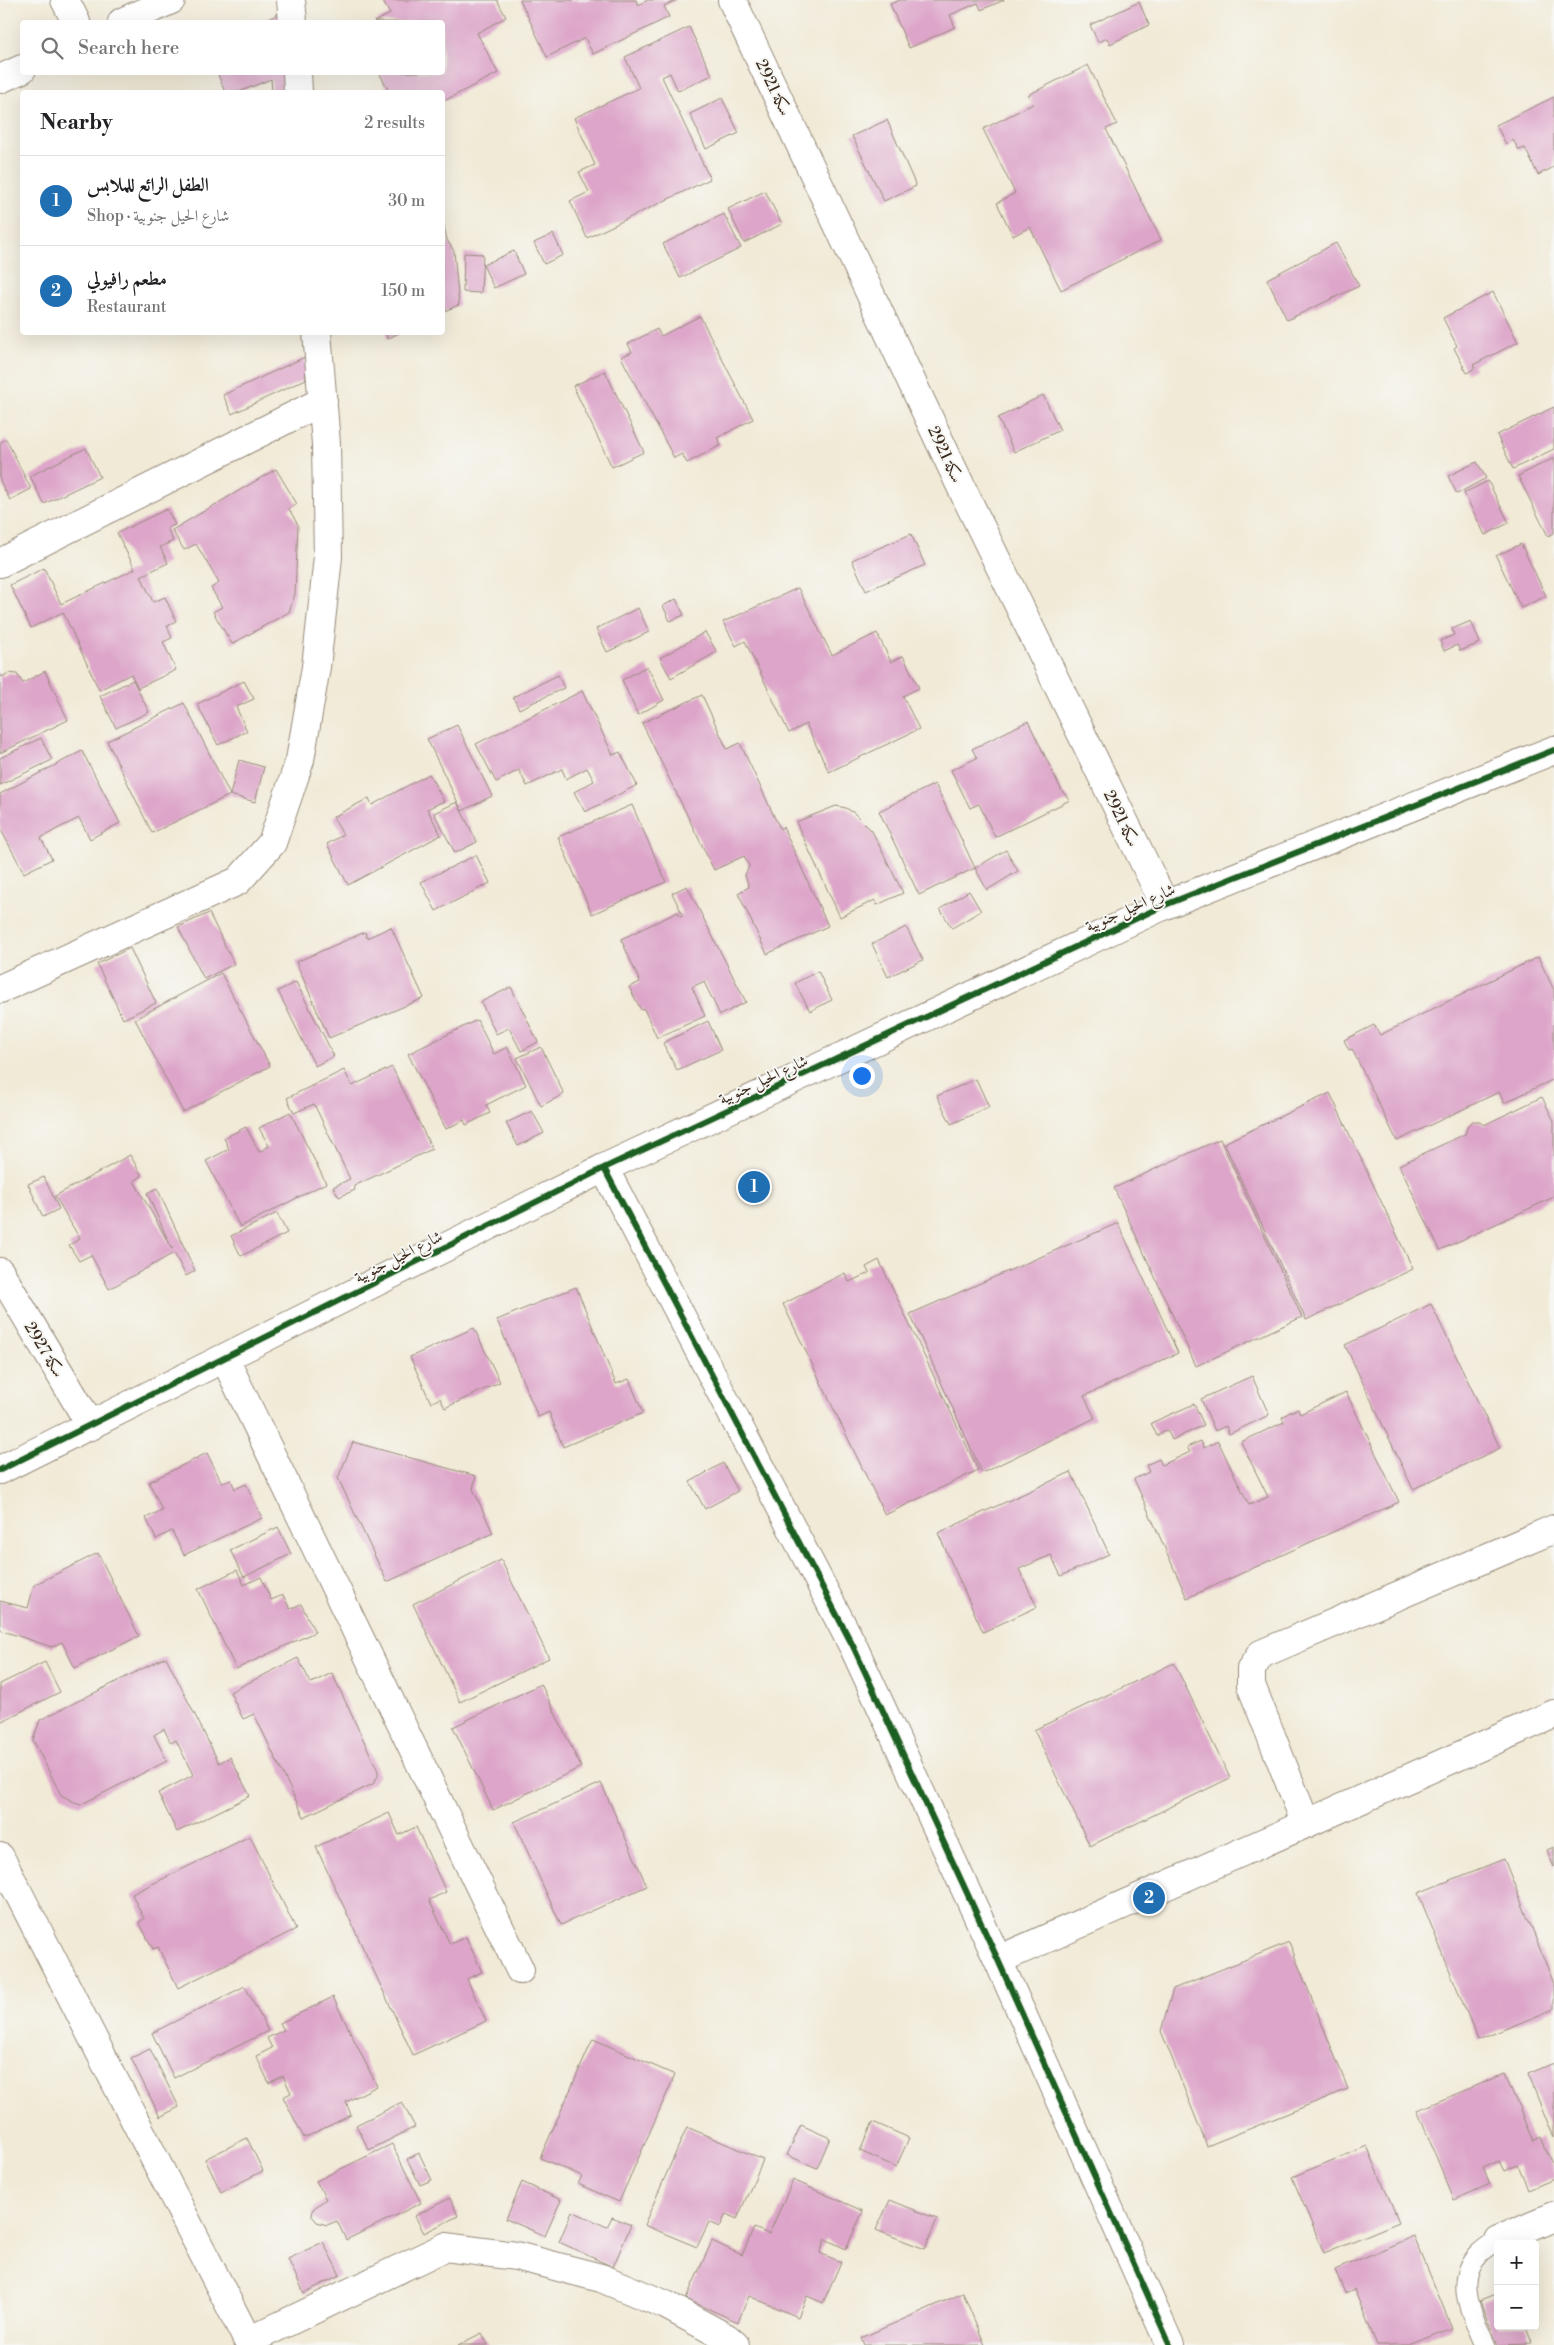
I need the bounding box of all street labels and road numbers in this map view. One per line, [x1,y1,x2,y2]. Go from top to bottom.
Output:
street label: سكة 2921 [751,56,795,119]
street label: سكة 2921 [923,423,967,486]
street label: سكة 2921 [1099,787,1143,850]
street label: شارع الحيل جنوبية [1082,879,1180,939]
street label: شارع الحيل جنوبية [716,1051,812,1112]
street label: شارع الحيل جنوبية [351,1226,447,1290]
street label: سكة 2927 [20,1318,68,1381]

